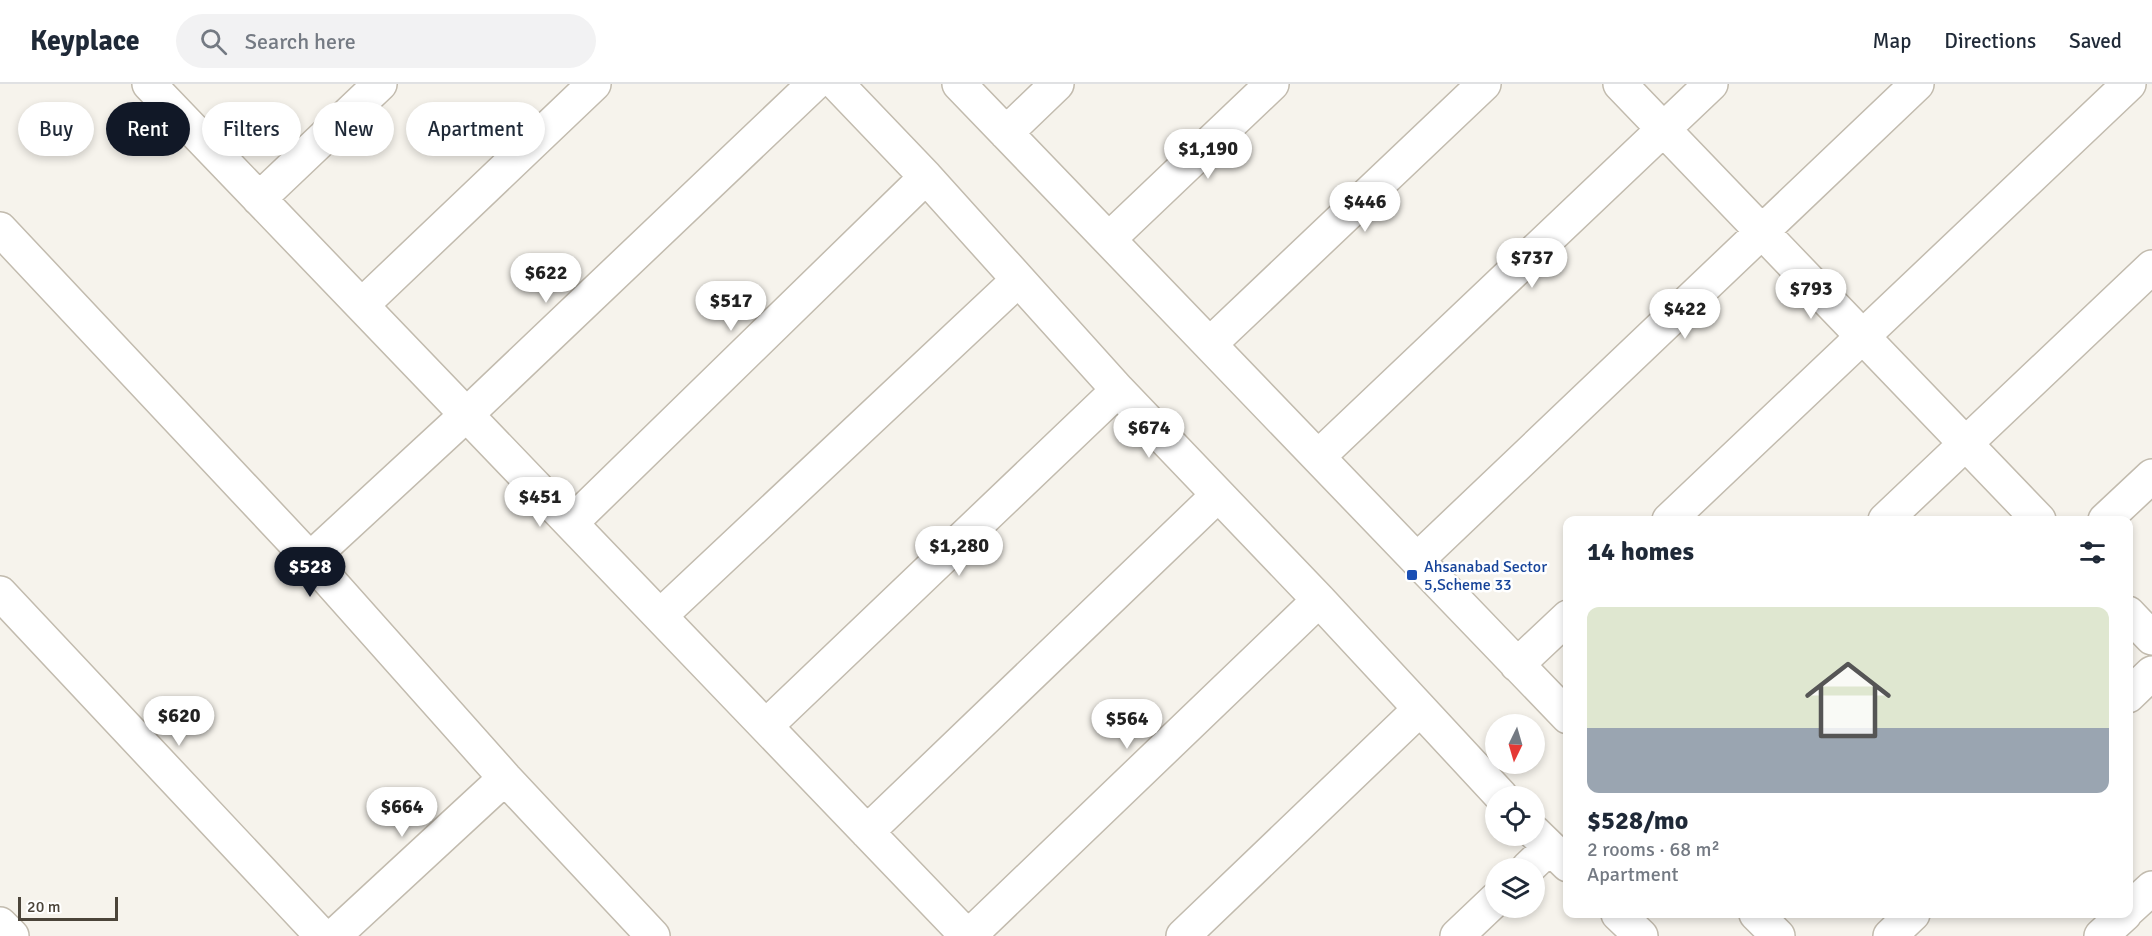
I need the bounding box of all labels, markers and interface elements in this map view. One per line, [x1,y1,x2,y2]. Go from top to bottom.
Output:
search box [176,14,596,68]
text: Keyplace [30,24,140,58]
icon: search [197,25,230,58]
text: Search here [245,28,356,55]
text: Map [1873,28,1911,54]
text: Directions [1944,28,2036,54]
text: Saved [2069,28,2122,54]
chip: Buy [18,102,94,156]
chip: Rent [106,102,190,156]
chip: Filters [202,102,301,156]
chip: New [313,102,394,156]
chip: Apartment [406,102,545,156]
pin: $1,190 [1159,129,1257,180]
text: $1,190 [1178,136,1238,161]
pin: $446 [1329,182,1401,233]
text: $446 [1343,189,1387,214]
pin: $737 [1496,238,1568,289]
text: $737 [1510,245,1554,270]
pin: $622 [510,253,582,304]
text: $622 [524,260,568,285]
pin: $793 [1775,269,1847,320]
text: $793 [1789,276,1833,301]
pin: $517 [695,281,767,332]
text: $517 [709,288,753,313]
pin: $422 [1649,289,1721,340]
text: $422 [1663,296,1707,321]
pin: $674 [1113,408,1185,459]
text: $674 [1127,415,1171,440]
pin: $451 [504,477,576,528]
text: $451 [518,484,562,509]
pin: $1,280 [910,526,1008,577]
text: $1,280 [929,533,989,558]
text: 14 homes [1587,536,1694,568]
icon: filters [2076,536,2109,569]
pin: $528 [274,547,346,598]
text: $528 [288,554,332,579]
place label: Ahsanabad Sector 5,Scheme 33 [1424,557,1547,595]
marker: Ahsanabad Sector 5,Scheme 33 [1405,568,1419,582]
icon: home [1794,646,1902,754]
pin: $620 [143,696,215,747]
pin: $564 [1091,699,1163,750]
text: $620 [157,703,201,728]
text: $564 [1105,706,1149,731]
north arrow [1485,714,1545,774]
map controls [1485,714,1545,918]
button: locate [1485,786,1545,846]
pin: $664 [366,787,438,838]
text: $664 [380,794,424,819]
text: $528/mo [1587,805,1688,837]
text: 2 rooms · 68 m² [1587,837,1720,862]
button: layers [1485,858,1545,918]
text: Apartment [1587,862,1679,887]
scale bar [18,894,118,922]
text: 20 m [27,897,61,917]

